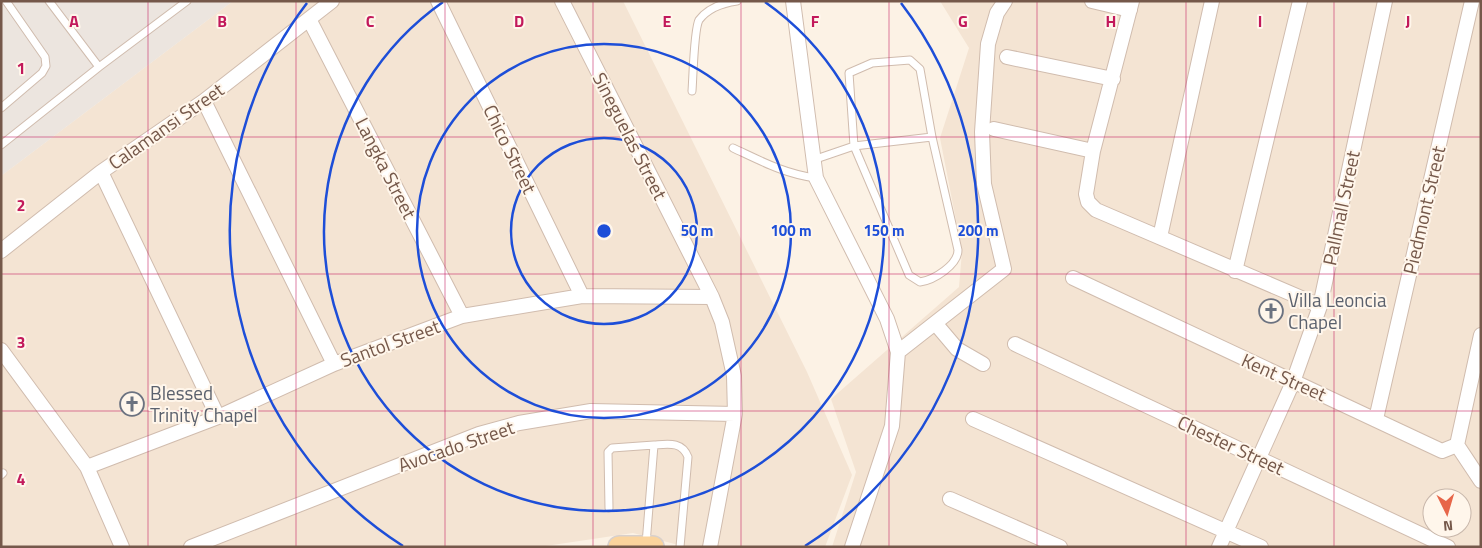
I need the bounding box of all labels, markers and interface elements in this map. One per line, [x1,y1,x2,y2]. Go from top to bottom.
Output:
text: A [69,9,79,33]
text: B [217,9,227,33]
text: C [366,9,375,33]
text: D [514,9,524,33]
text: E [663,9,672,33]
text: F [811,9,820,33]
text: G [958,9,968,33]
text: H [1106,9,1116,33]
text: I [1258,9,1262,33]
text: J [1406,9,1410,33]
text: 1 [17,56,25,80]
street label: Sineguelas Street [586,67,675,205]
street label: Calamansi Street [102,75,230,176]
street label: Chico Street [476,99,545,199]
street label: Langka Street [348,112,425,224]
street label: Piedmont Street [1395,142,1452,277]
street label: Pallmall Street [1314,147,1367,268]
text: 2 [17,193,25,217]
text: 50 m [681,219,713,242]
text: 100 m [770,219,812,242]
text: 150 m [863,219,905,242]
text: 200 m [957,219,999,242]
centre of rings [595,222,613,240]
place label: Villa Leoncia Chapel [1288,285,1387,336]
church icon: Villa Leoncia Chapel [1258,298,1284,324]
street label: Santol Street [336,311,444,374]
text: 3 [17,330,25,354]
street label: Kent Street [1237,345,1332,408]
place label: Blessed Trinity Chapel [150,378,258,429]
church icon: Blessed Trinity Chapel [119,391,145,417]
street label: Chester Street [1173,407,1290,482]
street label: Avocado Street [394,412,518,479]
text: 4 [17,467,26,491]
north arrow [1422,488,1472,538]
text: N [1442,516,1454,537]

